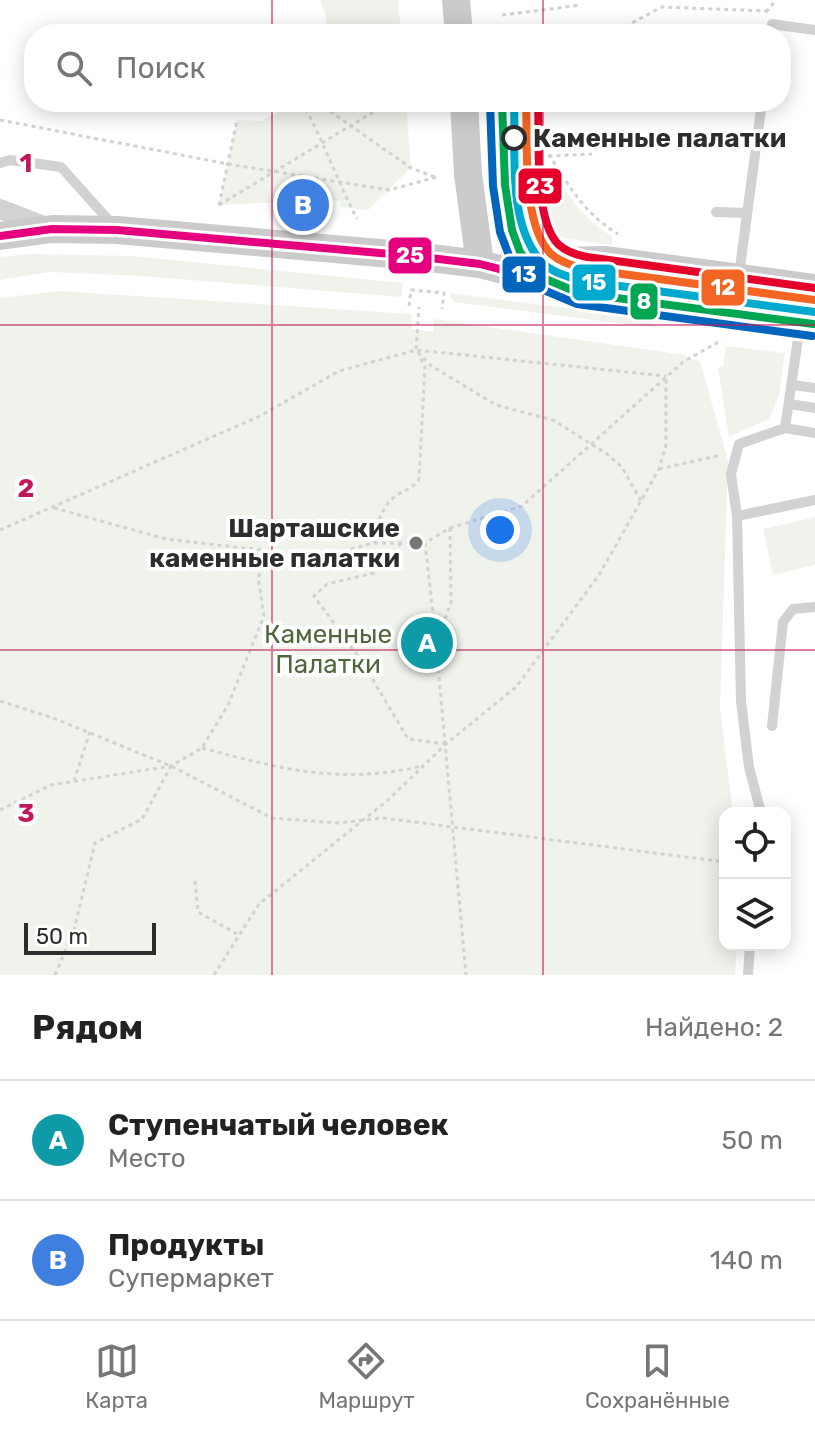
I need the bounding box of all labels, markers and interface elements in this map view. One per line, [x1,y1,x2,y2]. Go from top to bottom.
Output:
search box [24,24,791,112]
icon: search [52,46,96,90]
text: Поиск [116,50,206,86]
place label: Каменные палатки [533,123,786,154]
marker: Каменные палатки [502,126,526,150]
text: 1 [20,148,32,179]
line badge: 23 [517,167,563,205]
text: 23 [526,173,554,200]
pin: B [277,175,329,235]
line badge: 25 [387,236,433,275]
text: 25 [396,242,424,269]
line badge: 13 [501,255,547,294]
text: 13 [511,261,537,288]
line badge: 15 [571,263,617,302]
line badge: 12 [700,268,746,307]
text: 15 [581,269,607,296]
text: 12 [710,274,736,301]
line badge: 8 [629,282,659,321]
text: 8 [637,288,651,315]
text: 2 [18,473,34,504]
your location [480,510,520,550]
place label: Шарташские каменные палатки [149,513,400,574]
marker: Шарташские каменные палатки [407,534,425,552]
pin: A [401,613,453,673]
park label: Каменные Палатки [264,619,392,680]
text: 3 [17,798,35,829]
map controls [719,807,791,951]
button: locate [719,807,791,879]
button: layers [719,879,791,951]
scale bar [24,919,156,955]
text: 50 m [36,923,88,950]
text: Рядом [32,1007,143,1048]
text: Найдено: 2 [645,1012,783,1043]
text: Ступенчатый человек [108,1107,449,1143]
text: A [49,1125,67,1156]
text: 50 m [722,1125,783,1156]
text: Место [108,1143,186,1174]
text: Продукты [108,1227,264,1263]
text: B [49,1245,67,1276]
text: 140 m [710,1245,783,1276]
text: Супермаркет [108,1263,274,1294]
tab: Карта [85,1339,148,1414]
tab: Маршрут [318,1339,414,1414]
tab: Сохранённые [585,1339,730,1414]

